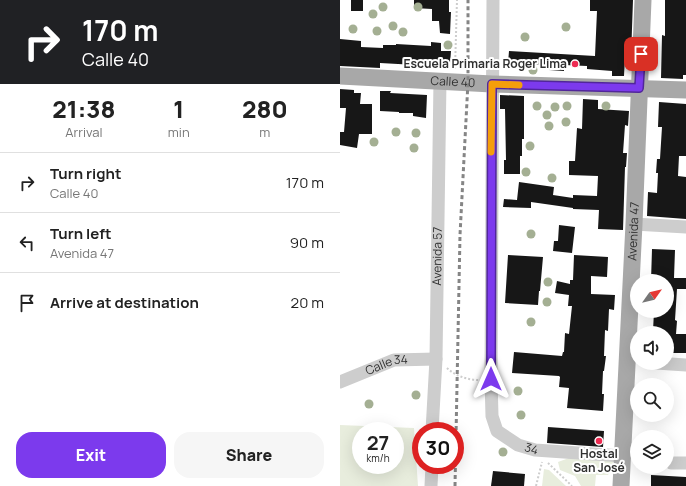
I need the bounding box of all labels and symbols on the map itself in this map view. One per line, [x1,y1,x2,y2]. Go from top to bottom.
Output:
pin [624,37,658,71]
place label: Escuela Primaria Roger Lima [404,55,567,72]
marker: Escuela Primaria Roger Lima [570,59,580,69]
street label: Calle 40 [430,72,476,91]
street label: Avenida 47 [623,201,643,261]
street label: Avenida 57 [428,227,446,286]
north arrow [630,274,674,318]
street label: Calle 34 [363,351,408,379]
position arrow [470,358,512,400]
speed limit sign: 30 [412,422,464,474]
marker: Hostal San José [594,436,604,446]
street label: 34 [523,438,540,459]
place label: Hostal San José [573,445,625,476]

